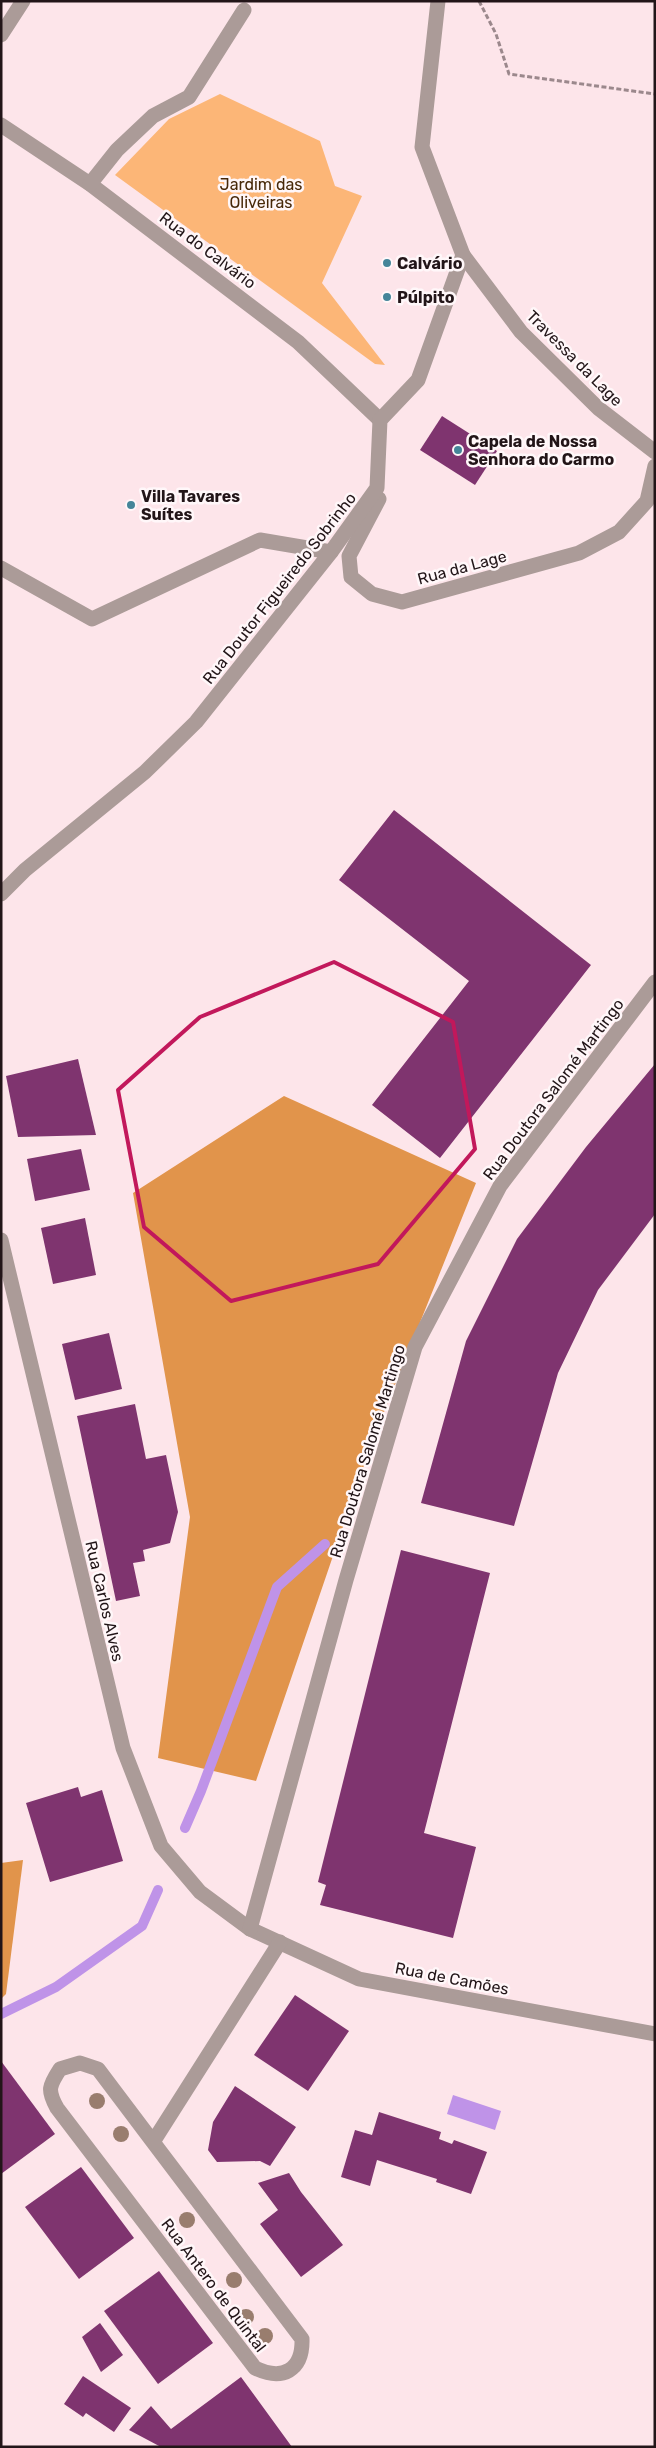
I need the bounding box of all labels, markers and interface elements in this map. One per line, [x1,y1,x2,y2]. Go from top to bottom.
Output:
park label: Jardim das Oliveiras [220,175,302,212]
street label: Rua do Calvário [156,208,259,293]
place label: Calvário [397,254,463,273]
marker: Calvário [381,257,393,269]
place label: Púlpito [397,288,455,307]
marker: Púlpito [381,291,393,303]
street label: Travessa da Lage [523,306,627,410]
place label: Capela de Nossa Senhora do Carmo [468,432,614,469]
marker: Capela de Nossa Senhora do Carmo [452,444,464,456]
place label: Villa Tavares Suítes [141,487,240,524]
street label: Rua Doutor Figueiredo Sobrinho [199,489,360,688]
marker: Villa Tavares Suítes [125,499,137,511]
street label: Rua da Lage [415,546,509,589]
street label: Rua Doutora Salomé Martingo [479,995,628,1184]
street label: Rua Doutora Salomé Martingo [326,1342,409,1560]
street label: Rua Carlos Alves [81,1539,128,1663]
street label: Rua de Camões [394,1958,510,1999]
street label: Rua Antero de Quintal [157,2215,270,2356]

